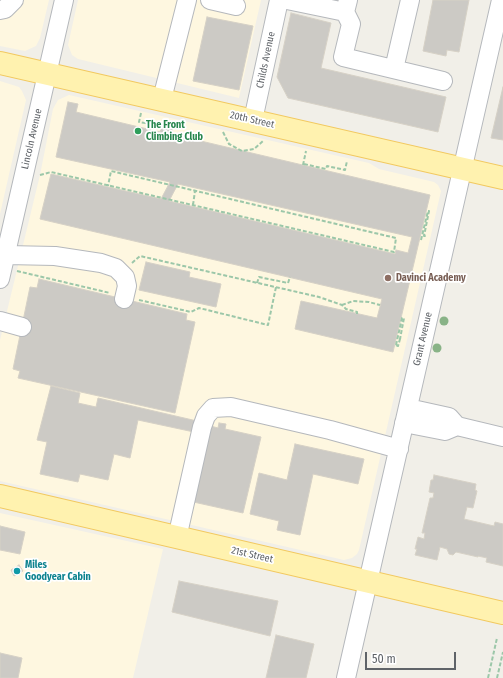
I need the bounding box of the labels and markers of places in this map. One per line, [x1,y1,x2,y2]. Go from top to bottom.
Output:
place label: The Front Climbing Club [146,119,203,142]
marker: The Front Climbing Club [133,126,143,136]
place label: Davinci Academy [396,272,466,284]
marker: Davinci Academy [383,273,393,283]
place label: Miles Goodyear Cabin [25,559,91,582]
marker: Miles Goodyear Cabin [12,566,22,576]

